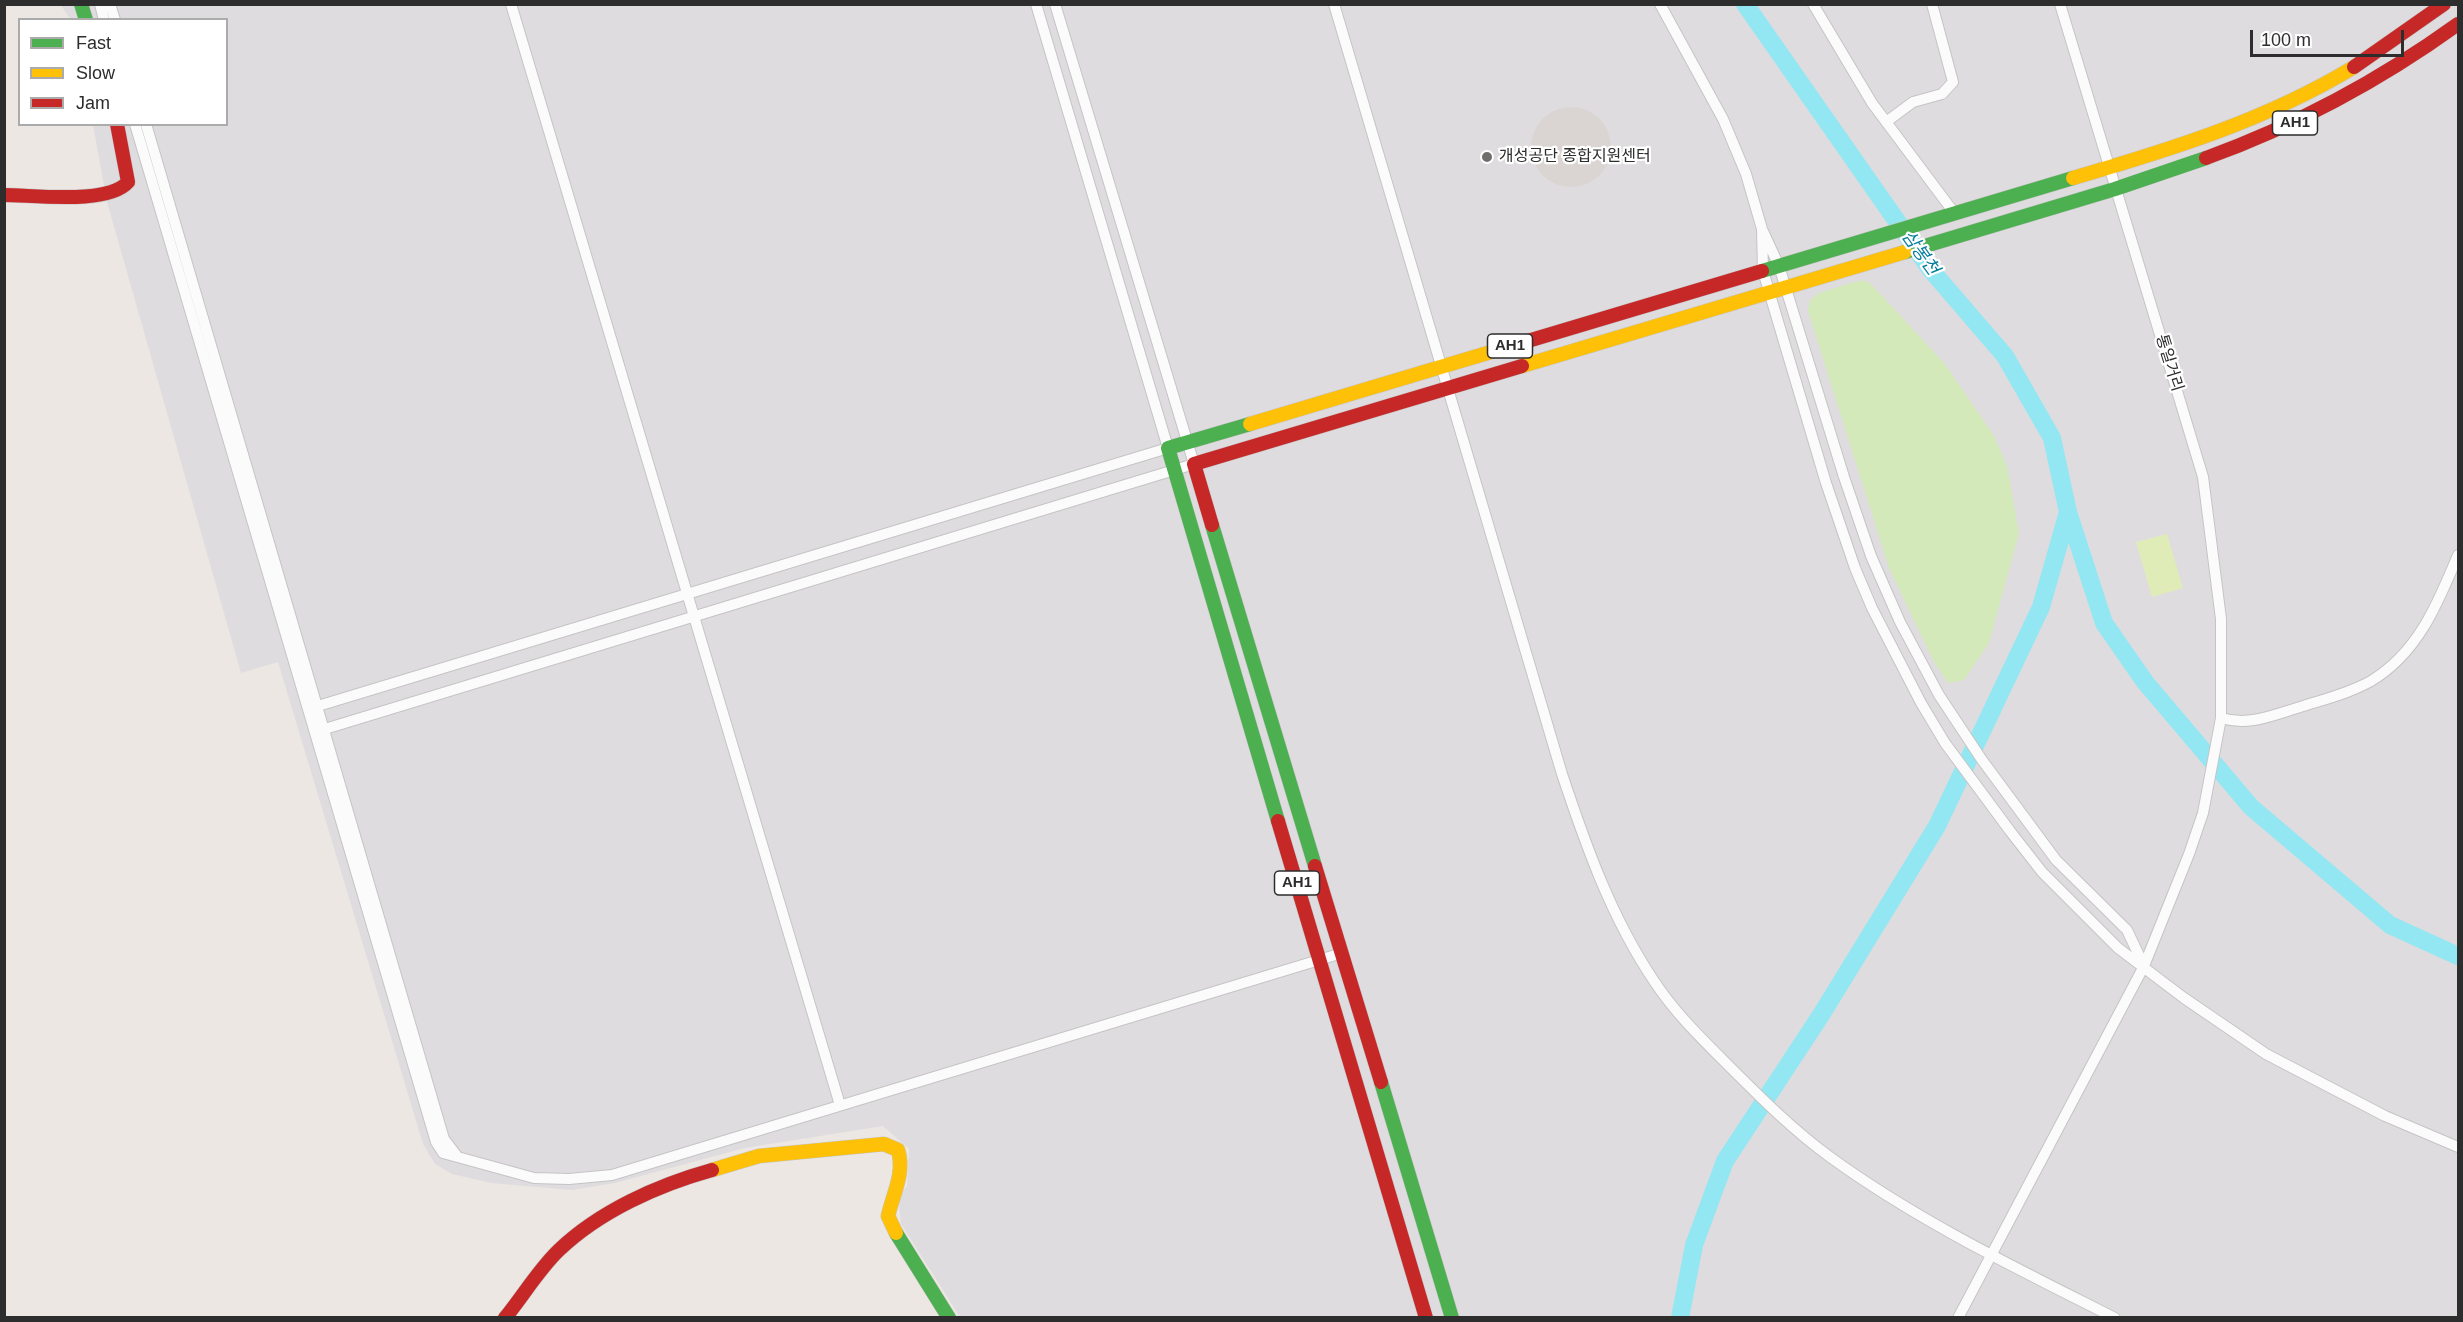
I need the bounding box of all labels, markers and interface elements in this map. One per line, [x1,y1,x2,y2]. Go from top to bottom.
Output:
legend [18,18,228,126]
scale bar [2253,18,2408,56]
text: 100 m [2261,30,2311,50]
text: Fast [76,33,111,53]
text: Slow [76,63,115,83]
text: Jam [76,93,110,113]
road number: AH1 [2272,111,2318,135]
place label: 개성공단 종합지원센터 [1499,147,1651,167]
marker: 개성공단 종합지원센터 [1480,150,1494,164]
water label: 삼봉천 [1897,227,1943,279]
street label: 통일거리 [2151,332,2187,394]
road number: AH1 [1488,334,1532,358]
road number: AH1 [1274,871,1320,895]

